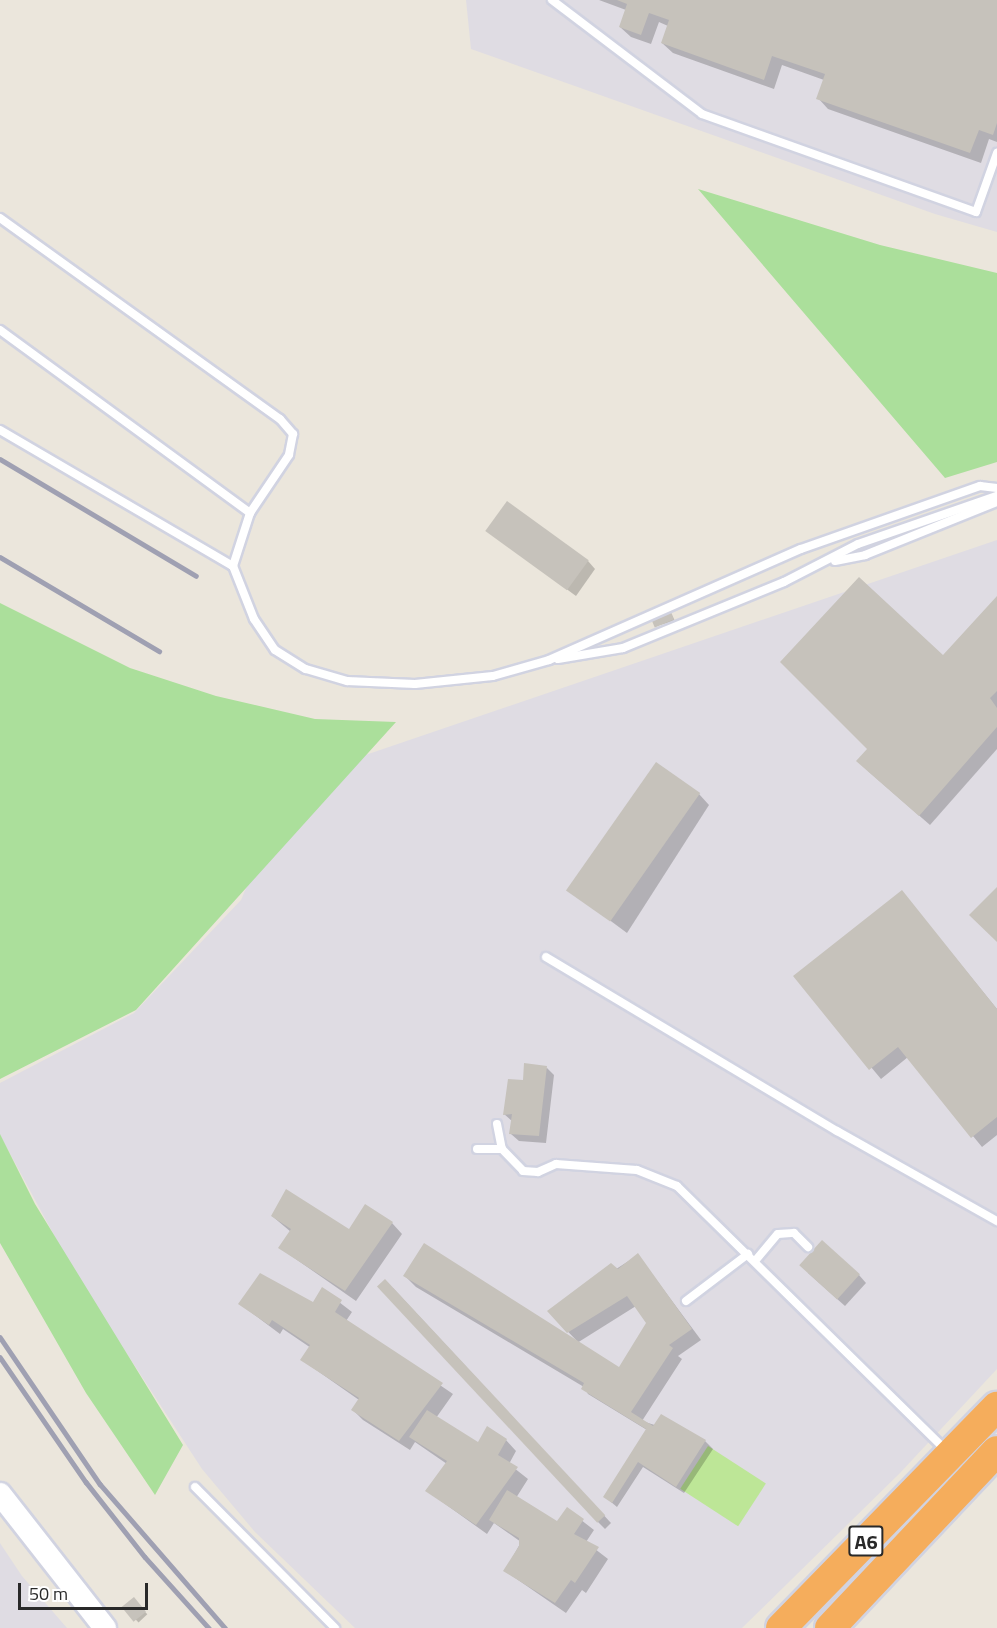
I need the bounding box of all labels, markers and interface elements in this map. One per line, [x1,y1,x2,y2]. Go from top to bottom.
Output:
road number: A6 [848,1524,884,1558]
scale bar [21,1571,152,1609]
text: 50 m [29,1580,68,1607]

